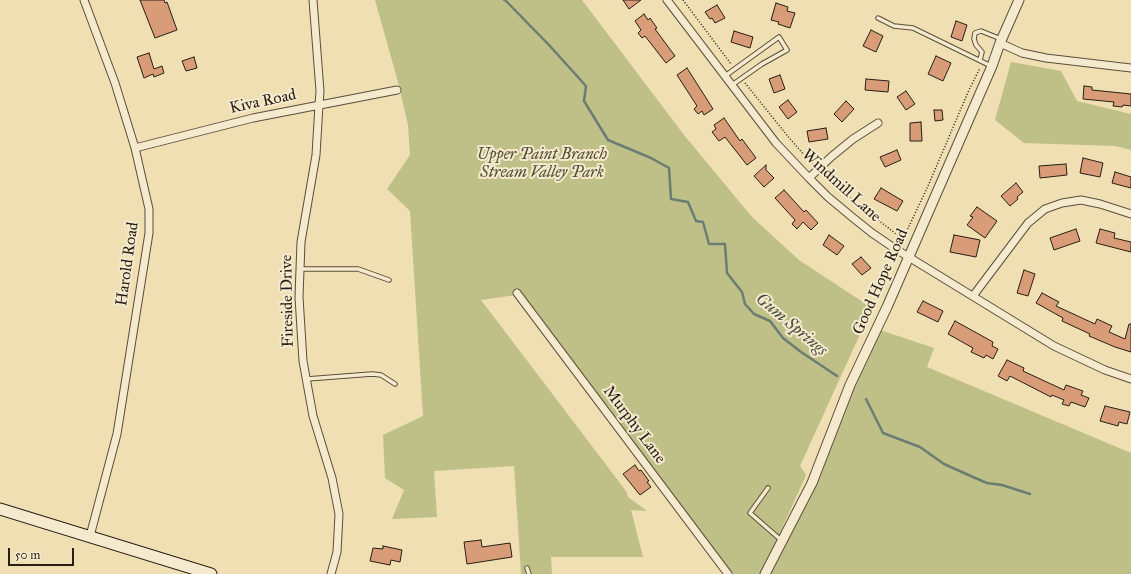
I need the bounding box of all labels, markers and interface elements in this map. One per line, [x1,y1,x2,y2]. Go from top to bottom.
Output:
street label: Kiva Road [228,86,298,118]
park label: Upper Paint Branch Stream Valley Park [477,145,607,183]
street label: Windmill Lane [797,145,885,227]
street label: Harold Road [113,221,143,307]
street label: Good Hope Road [849,226,913,338]
street label: Fireside Drive [278,254,298,348]
water label: Gum Springs [751,289,831,361]
street label: Murphy Lane [599,382,669,468]
scale bar [10,540,76,566]
text: 50 m [15,548,40,562]

